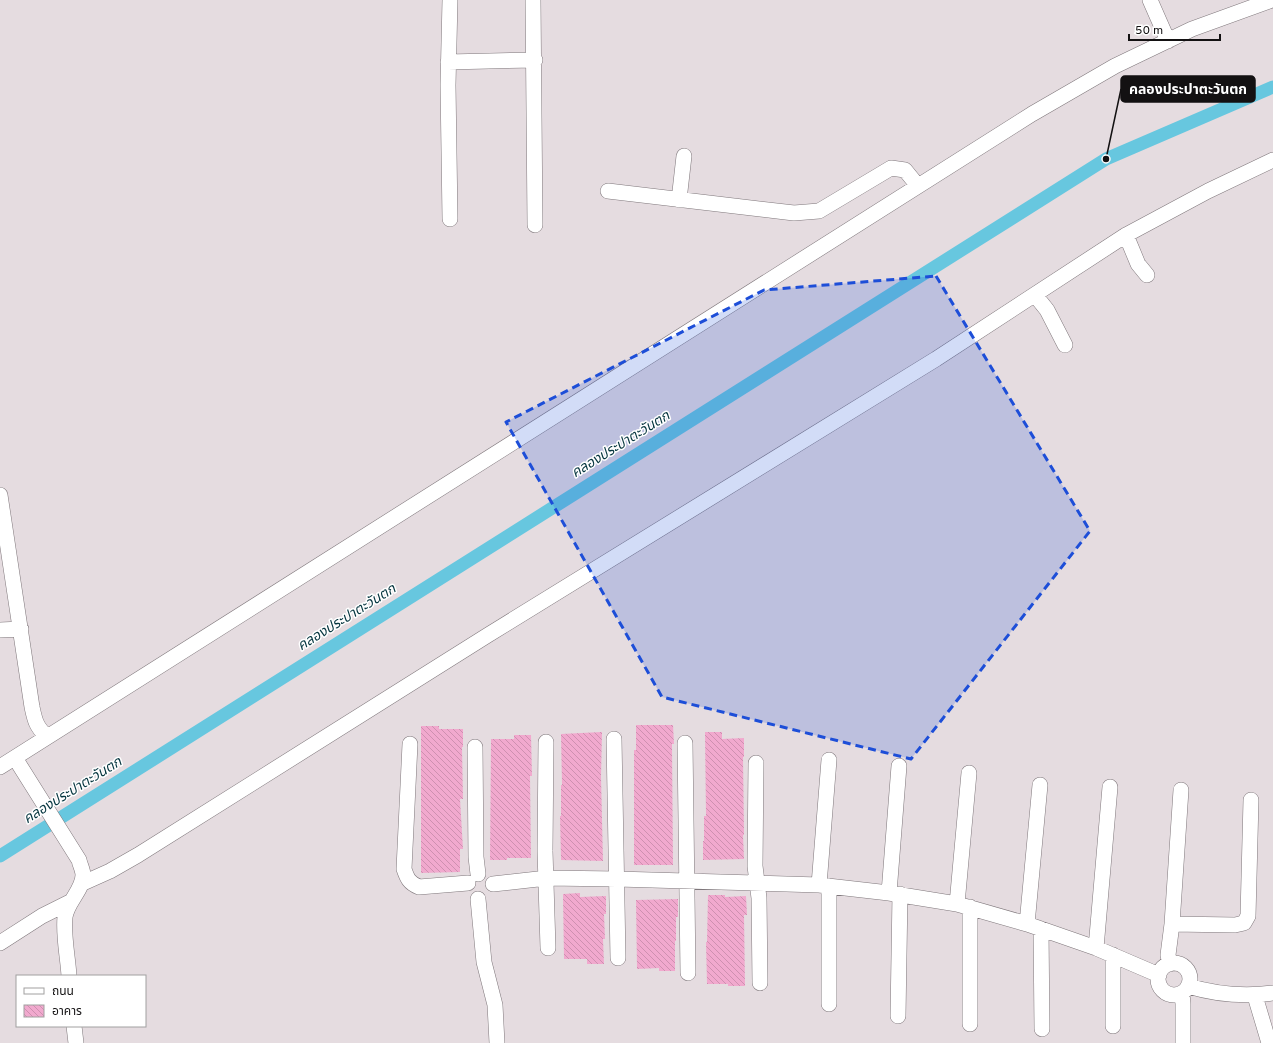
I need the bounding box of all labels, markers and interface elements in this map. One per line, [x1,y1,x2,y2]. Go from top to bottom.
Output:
scale bar [1129,16,1220,42]
text: 50 m [1135,23,1163,39]
callout: คลองประปาตะวันตก [1121,76,1255,102]
text: คลองประปาตะวันตก [1129,82,1247,99]
water label: คลองประปาตะวันตก [569,408,674,482]
water label: คลองประปาตะวันตก [295,581,400,655]
water label: คลองประปาตะวันตก [21,754,126,828]
legend [16,975,146,1027]
text: ถนน [52,984,74,1000]
text: อาคาร [52,1004,82,1020]

